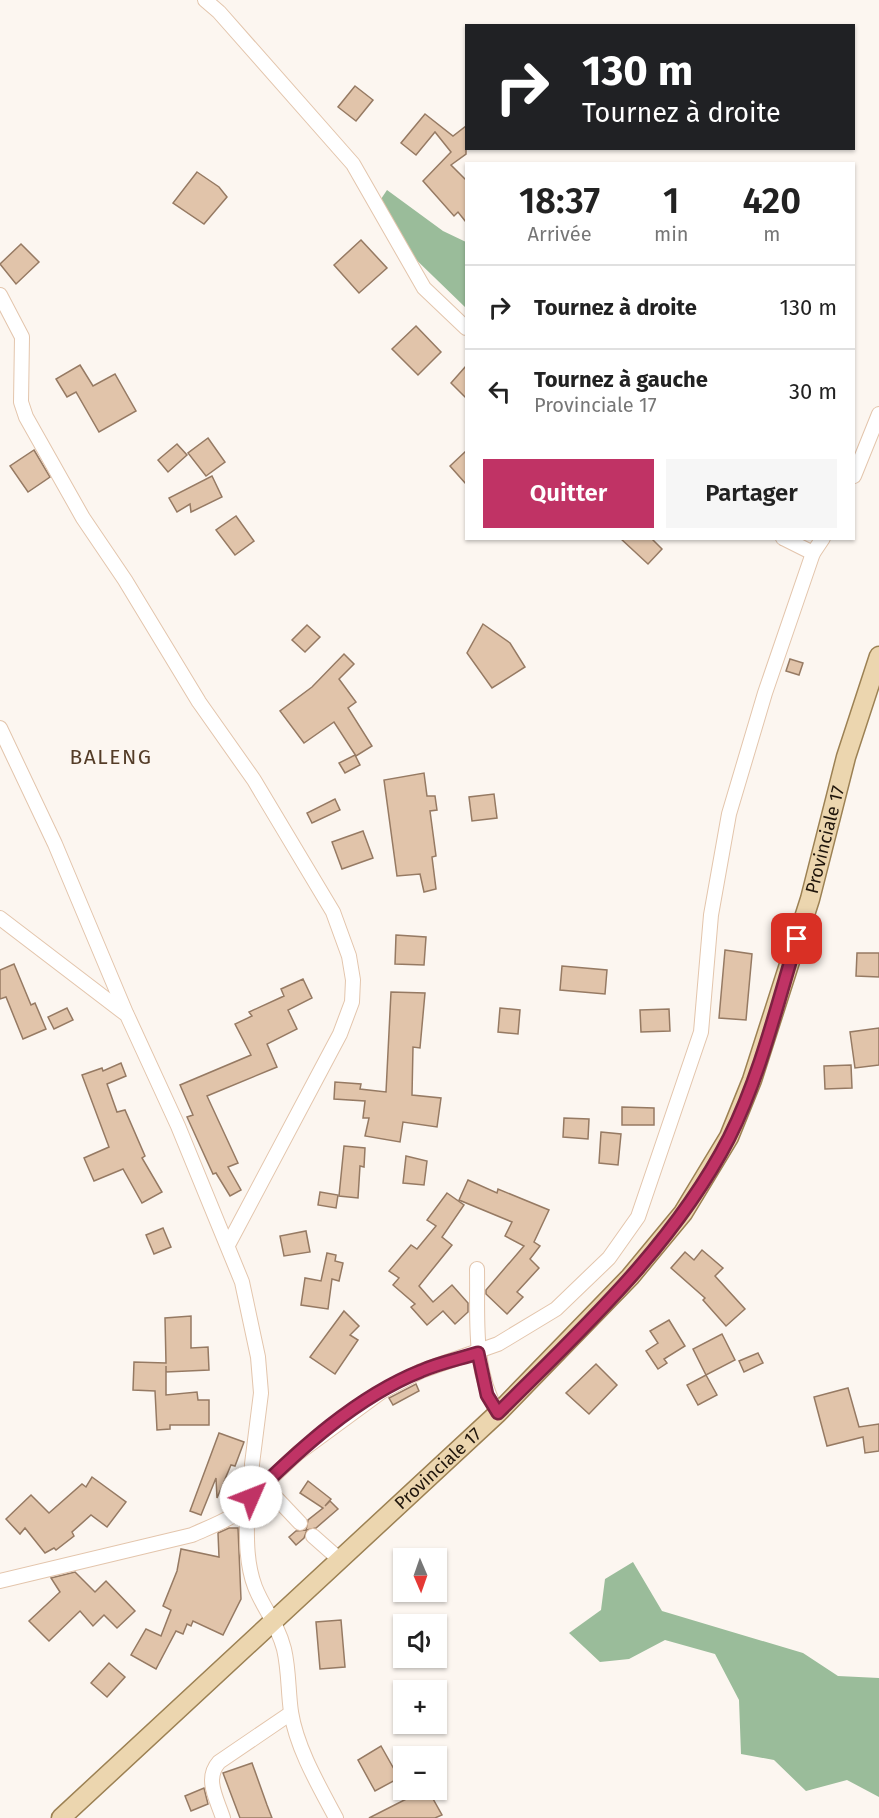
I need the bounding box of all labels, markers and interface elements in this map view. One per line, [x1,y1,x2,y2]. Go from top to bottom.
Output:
text: 130 m [582,46,693,96]
icon: right [483,48,561,126]
text: Tournez à droite [582,97,781,129]
text: 18:37 [519,179,600,223]
text: 1 [663,179,679,223]
text: 420 [742,179,801,223]
text: Arrivée [527,222,592,246]
text: min [654,222,689,246]
text: m [763,222,780,246]
icon: right [483,291,516,324]
text: Tournez à droite [534,294,697,321]
text: 130 m [780,294,837,321]
text: Tournez à gauche [534,366,708,393]
icon: left [483,375,516,408]
text: 30 m [789,378,837,405]
text: Provinciale 17 [534,393,657,417]
button: Quitter [483,459,654,528]
button: Partager [666,459,837,528]
district label: BALENG [70,744,152,770]
street label: Provinciale 17 [801,783,849,896]
pin [771,913,822,964]
icon: arrive [780,922,813,955]
street label: Provinciale 17 [390,1423,486,1514]
position arrow [219,1465,283,1529]
north arrow [393,1548,447,1602]
map controls [393,1548,447,1800]
button: sound [393,1614,447,1668]
button: + [393,1680,447,1734]
button: − [393,1746,447,1800]

